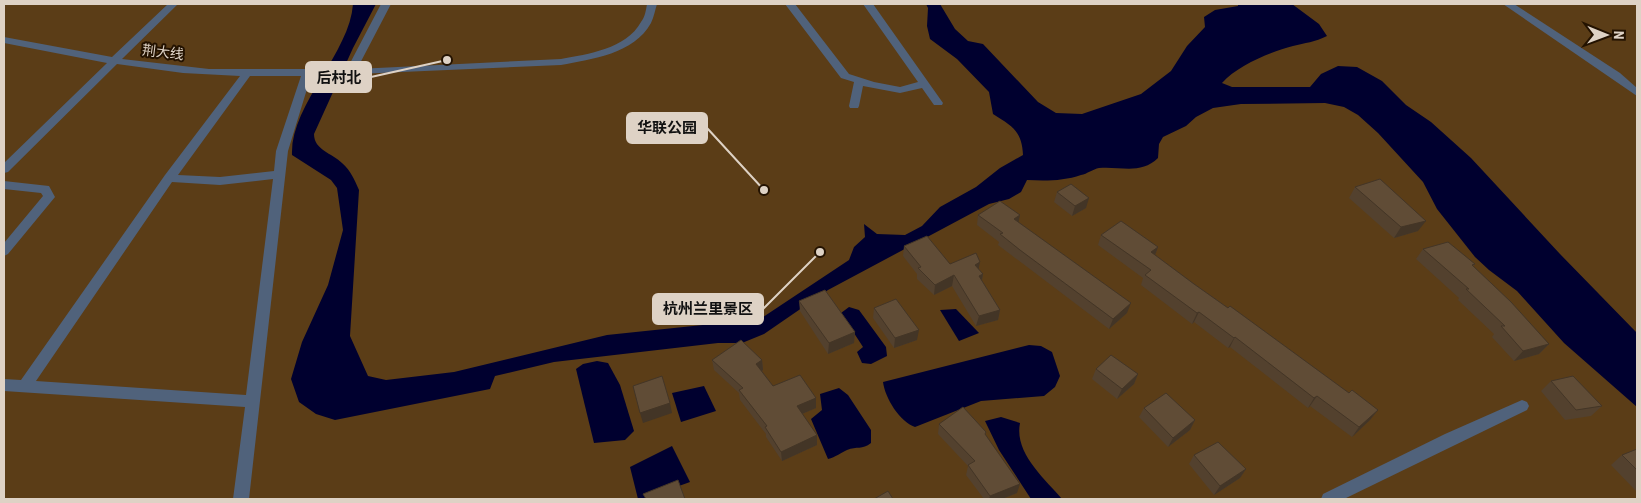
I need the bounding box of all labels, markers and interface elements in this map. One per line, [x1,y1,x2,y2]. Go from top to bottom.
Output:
north arrow [1581,10,1631,60]
text: N [1611,31,1627,40]
street label: 荆大线 [141,42,185,62]
callout: 后村北 [306,62,371,92]
text: 后村北 [316,69,362,87]
callout: 华联公园 [627,113,707,143]
text: 华联公园 [637,119,697,137]
callout: 杭州兰里景区 [653,294,763,324]
text: 杭州兰里景区 [663,300,753,318]

